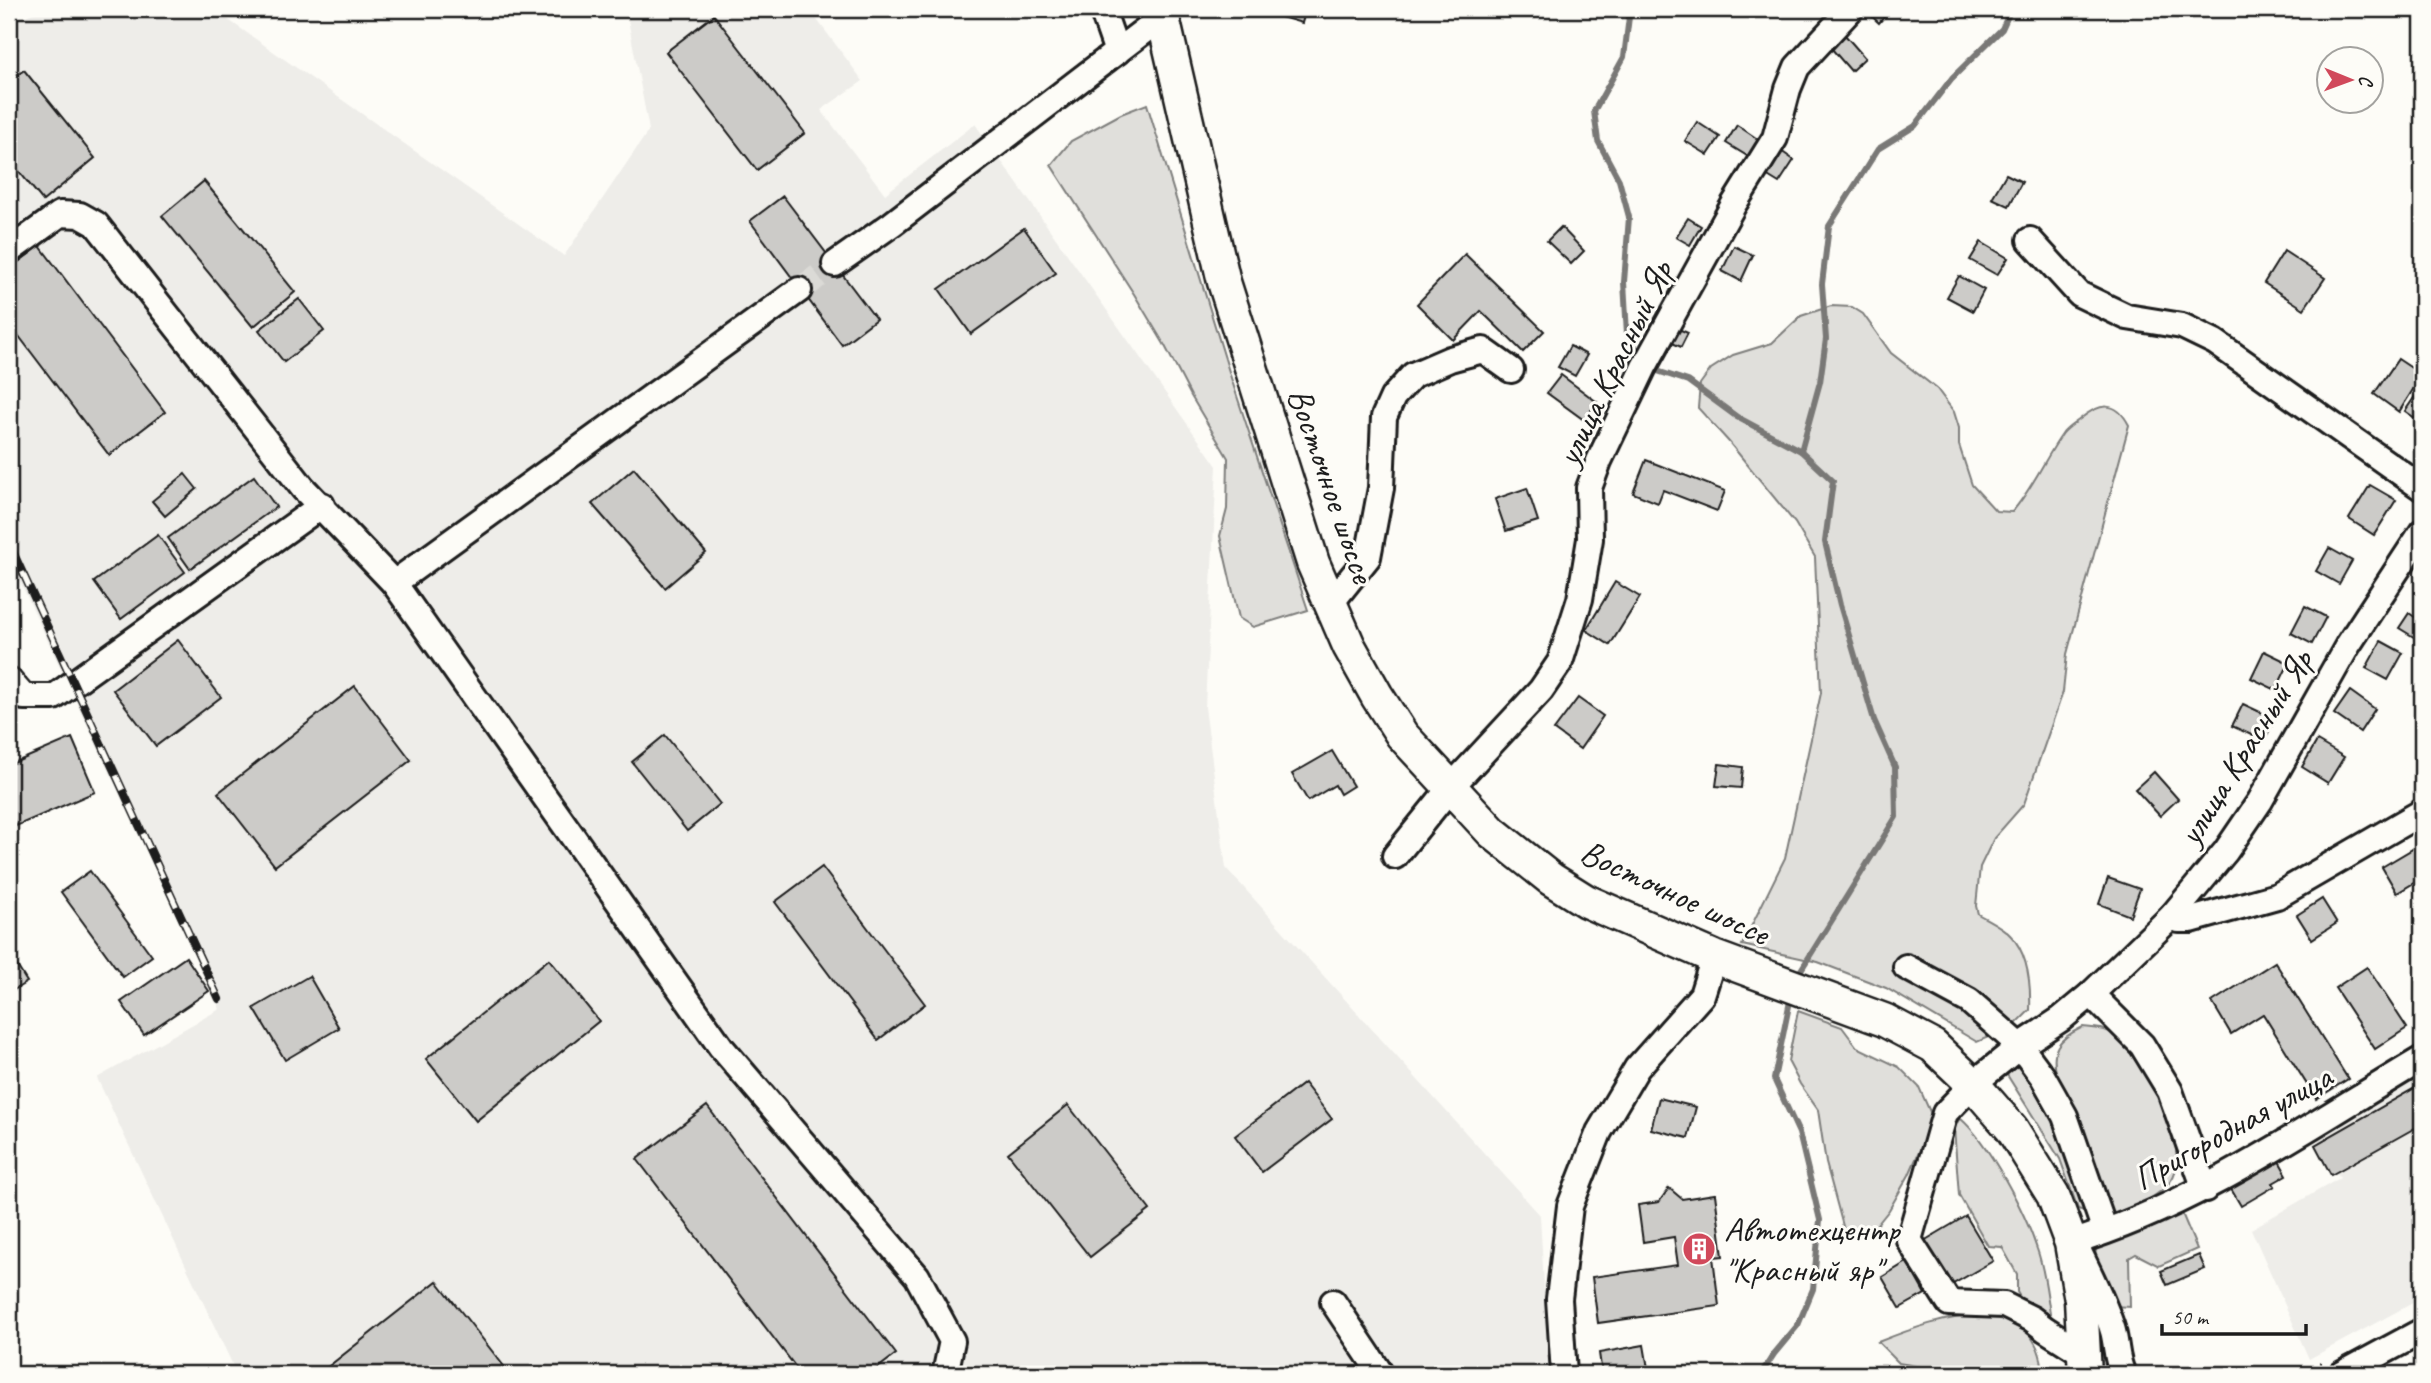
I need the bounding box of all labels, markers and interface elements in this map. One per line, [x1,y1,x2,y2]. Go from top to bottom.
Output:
north arrow [2316,46,2386,116]
text: С [2354,75,2378,88]
street label: улица Красный Яр [1545,252,1684,475]
street label: Восточное шоссе [1277,382,1387,591]
street label: улица Красный Яр [2166,640,2324,855]
street label: Восточное шоссе [1573,829,1779,957]
street label: Пригородная улица [2125,1053,2341,1201]
place label: Автотехцентр "Красный яр" [1724,1207,1901,1292]
building icon: Автотехцентр "Красный яр" [1680,1230,1718,1268]
scale bar [2162,1292,2305,1336]
text: 50 m [2172,1304,2210,1330]

